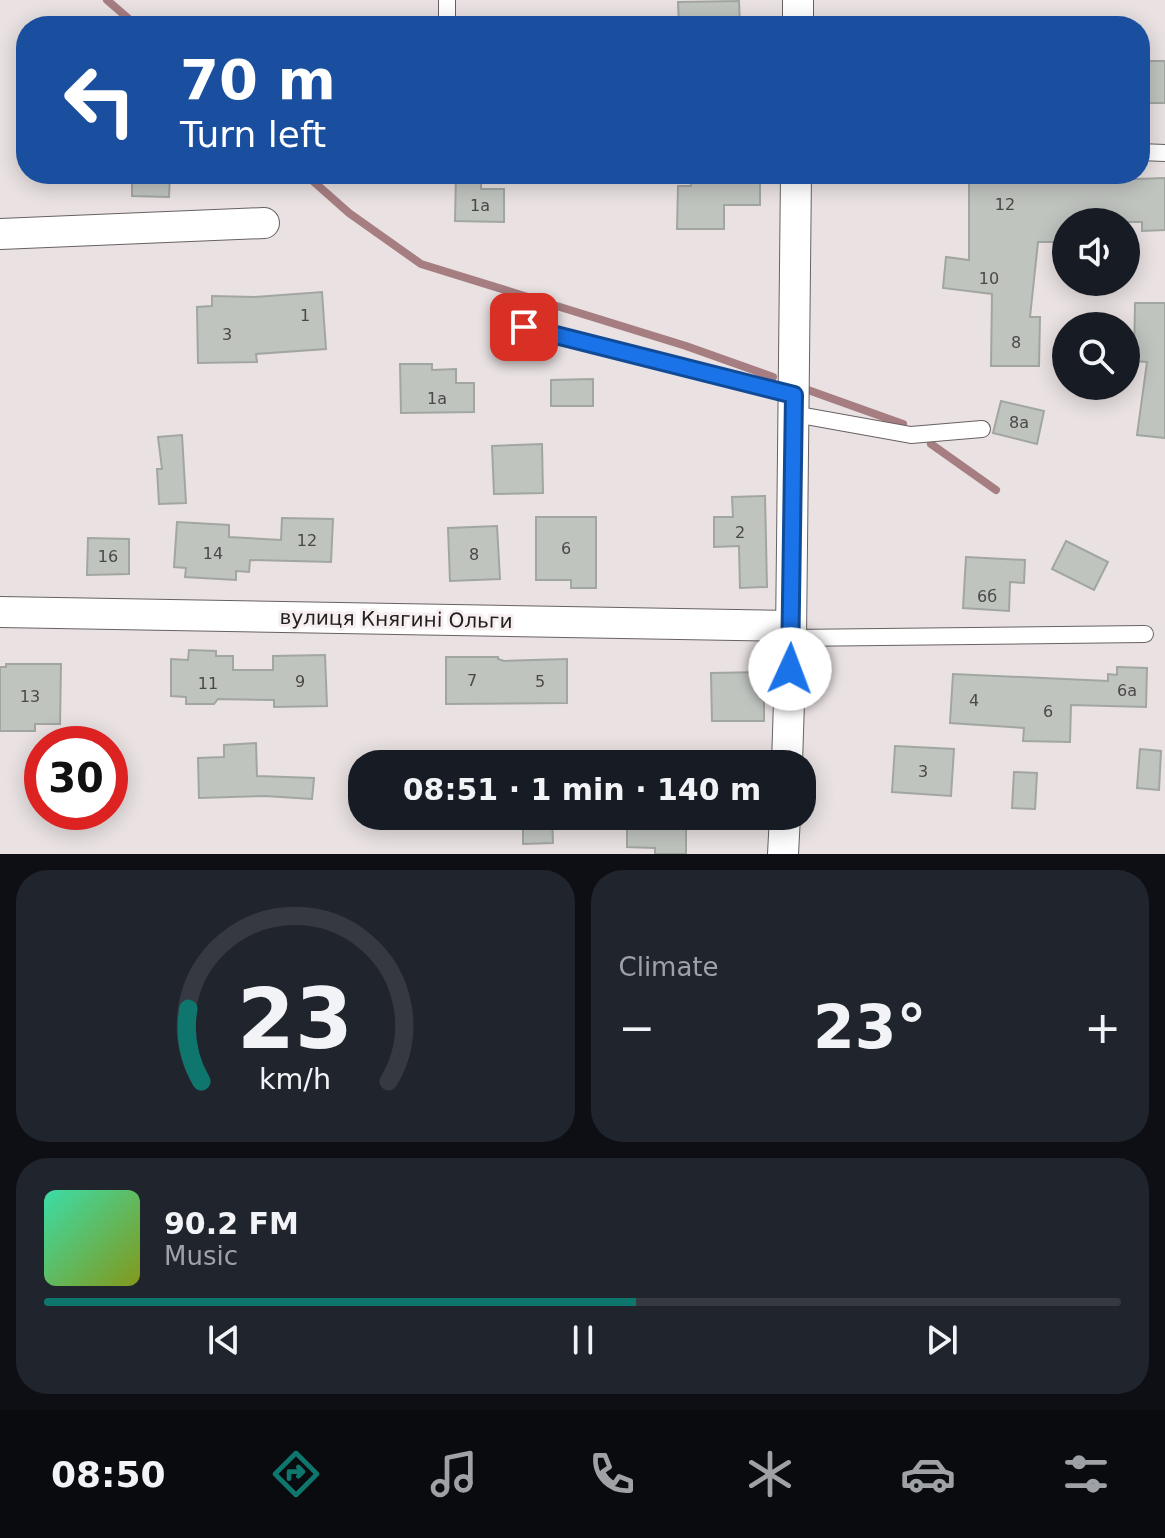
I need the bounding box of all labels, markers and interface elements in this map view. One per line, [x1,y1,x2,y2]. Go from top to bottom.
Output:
text: 70 m [180,47,336,112]
icon: left [48,48,152,152]
text: Turn left [180,114,326,155]
house number: 12 [995,195,1015,214]
house number: 1а [470,196,490,215]
map controls [1052,208,1140,400]
button: sound [1052,208,1140,296]
house number: 10 [979,269,999,288]
pin [490,293,558,361]
icon: arrive [502,305,546,349]
house number: 1 [300,306,310,325]
button: search [1052,312,1140,400]
house number: 3 [222,325,232,344]
house number: 8 [1011,333,1021,352]
house number: 1а [427,389,447,408]
house number: 8а [1009,413,1029,432]
house number: 2 [735,523,745,542]
house number: 12 [297,531,317,550]
house number: 6 [561,539,571,558]
house number: 14 [203,544,223,563]
house number: 8 [469,545,479,564]
house number: 16 [98,547,118,566]
house number: 6б [977,587,997,606]
street label: вулиця Княгині Ольги [279,605,513,633]
position arrow [748,627,832,711]
house number: 7 [467,671,477,690]
house number: 9 [295,672,305,691]
house number: 5 [535,672,545,691]
house number: 11 [198,674,218,693]
house number: 6а [1117,681,1137,700]
house number: 13 [20,687,40,706]
house number: 4 [969,691,979,710]
house number: 6 [1043,702,1053,721]
speed limit sign: 30 [24,726,128,830]
house number: 3 [918,762,928,781]
text: 08:51 · 1 min · 140 m [403,772,761,807]
text: Climate [619,952,719,982]
text: 23 [237,971,353,1068]
text: 23° [813,992,927,1062]
text: − [619,1002,655,1053]
text: + [1084,1002,1121,1053]
text: km/h [259,1062,331,1096]
text: 90.2 FM [164,1206,299,1241]
text: Music [164,1241,238,1271]
icon: previous [202,1318,246,1362]
icon: pause [561,1318,605,1362]
icon: next [920,1318,964,1362]
icon: directions [268,1446,324,1502]
icon: music [426,1446,482,1502]
icon: phone [584,1446,640,1502]
icon: climate [742,1446,798,1502]
icon: car [900,1446,956,1502]
icon: filters [1058,1446,1114,1502]
text: 08:50 [51,1454,166,1495]

